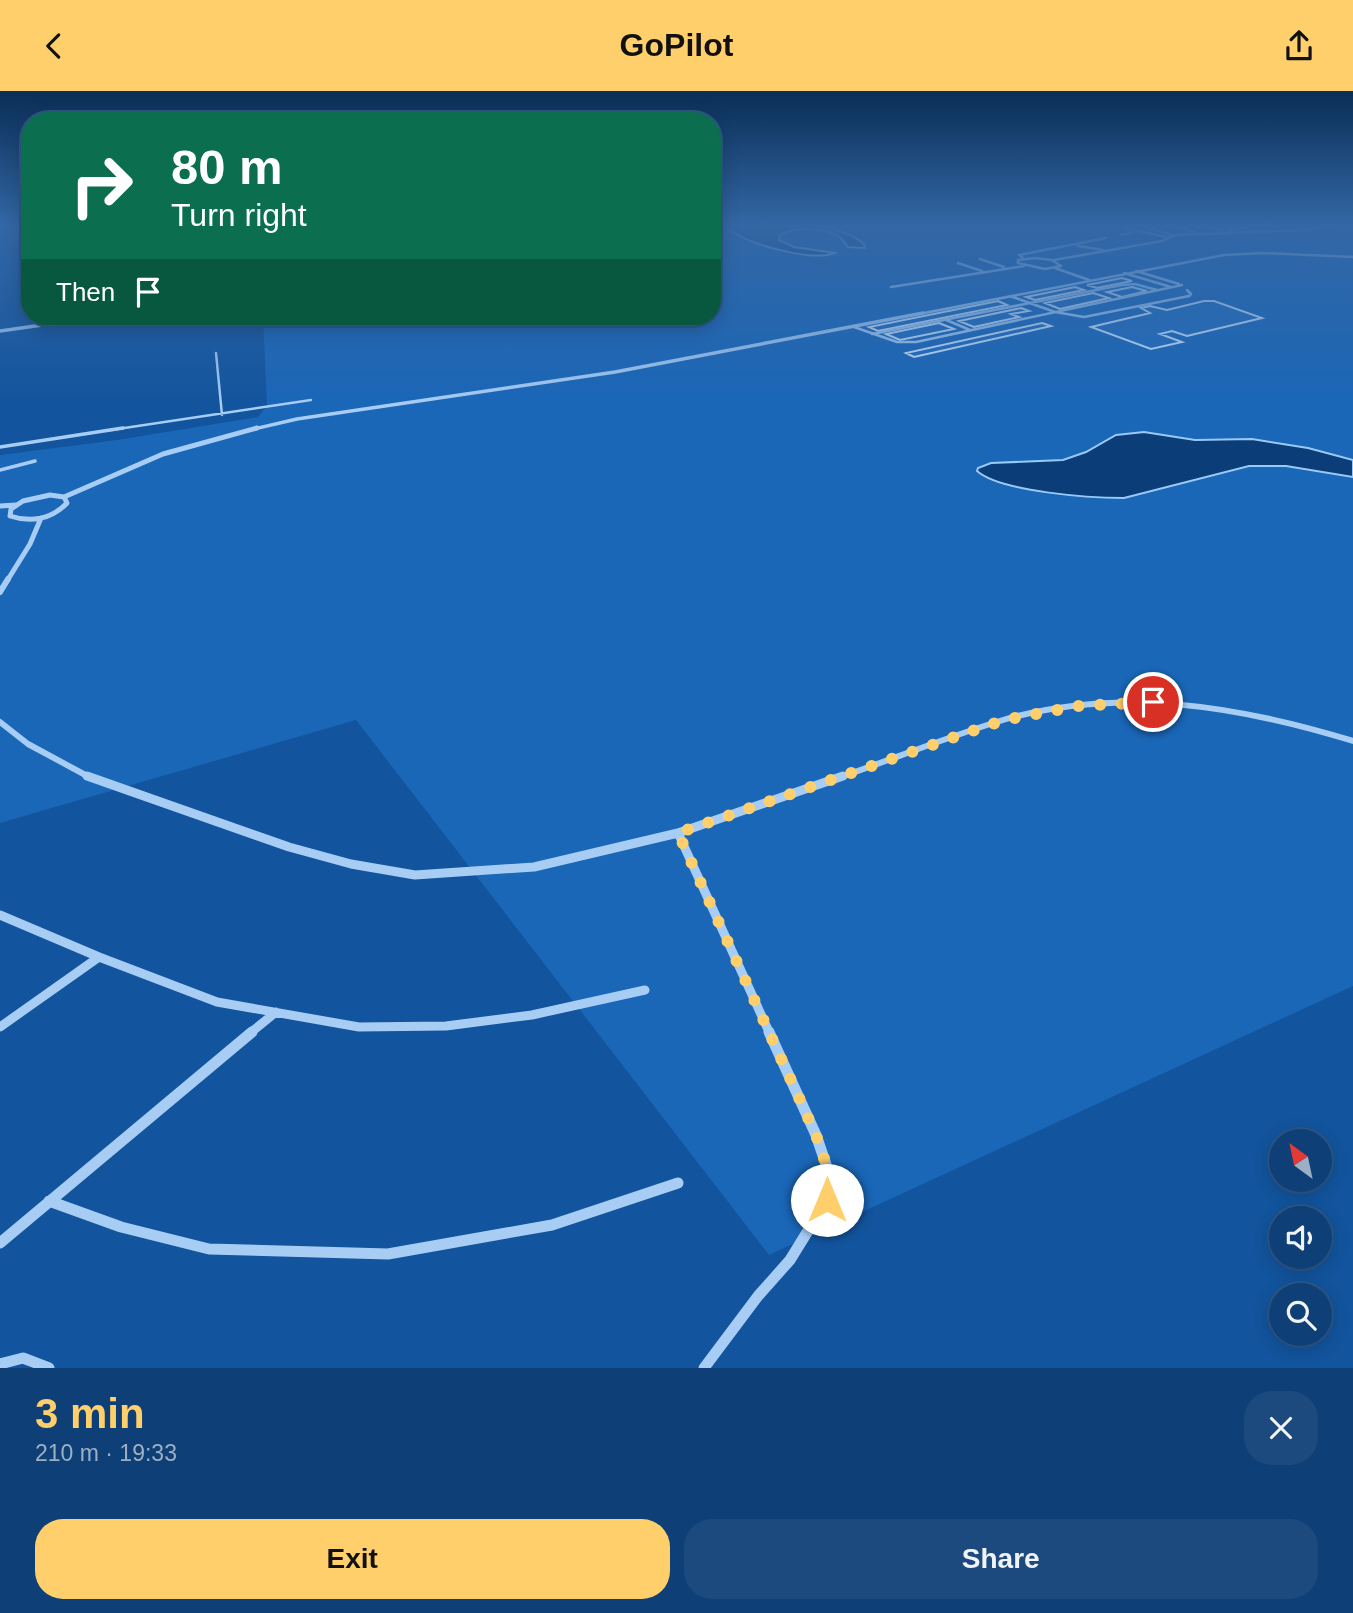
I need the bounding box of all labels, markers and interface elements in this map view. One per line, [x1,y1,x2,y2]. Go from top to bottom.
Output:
icon: back [35,27,73,65]
text: GoPilot [620,27,733,63]
icon: share [1280,27,1318,65]
icon: right [56,140,147,231]
text: 80 m [171,140,283,194]
text: Turn right [171,197,307,233]
icon: arrive [129,273,167,311]
text: Then [56,277,115,307]
pin [1123,672,1183,732]
icon: arrive [1134,683,1172,721]
north arrow [1269,1129,1332,1192]
map controls [1269,1129,1332,1346]
position arrow [790,1163,864,1237]
button: sound [1269,1206,1332,1269]
button: search [1269,1283,1332,1346]
text: 3 min [35,1390,145,1437]
button: close [1244,1391,1318,1465]
text: 210 m · 19:33 [35,1440,177,1466]
button: Exit [35,1519,670,1599]
button: Share [684,1519,1318,1599]

